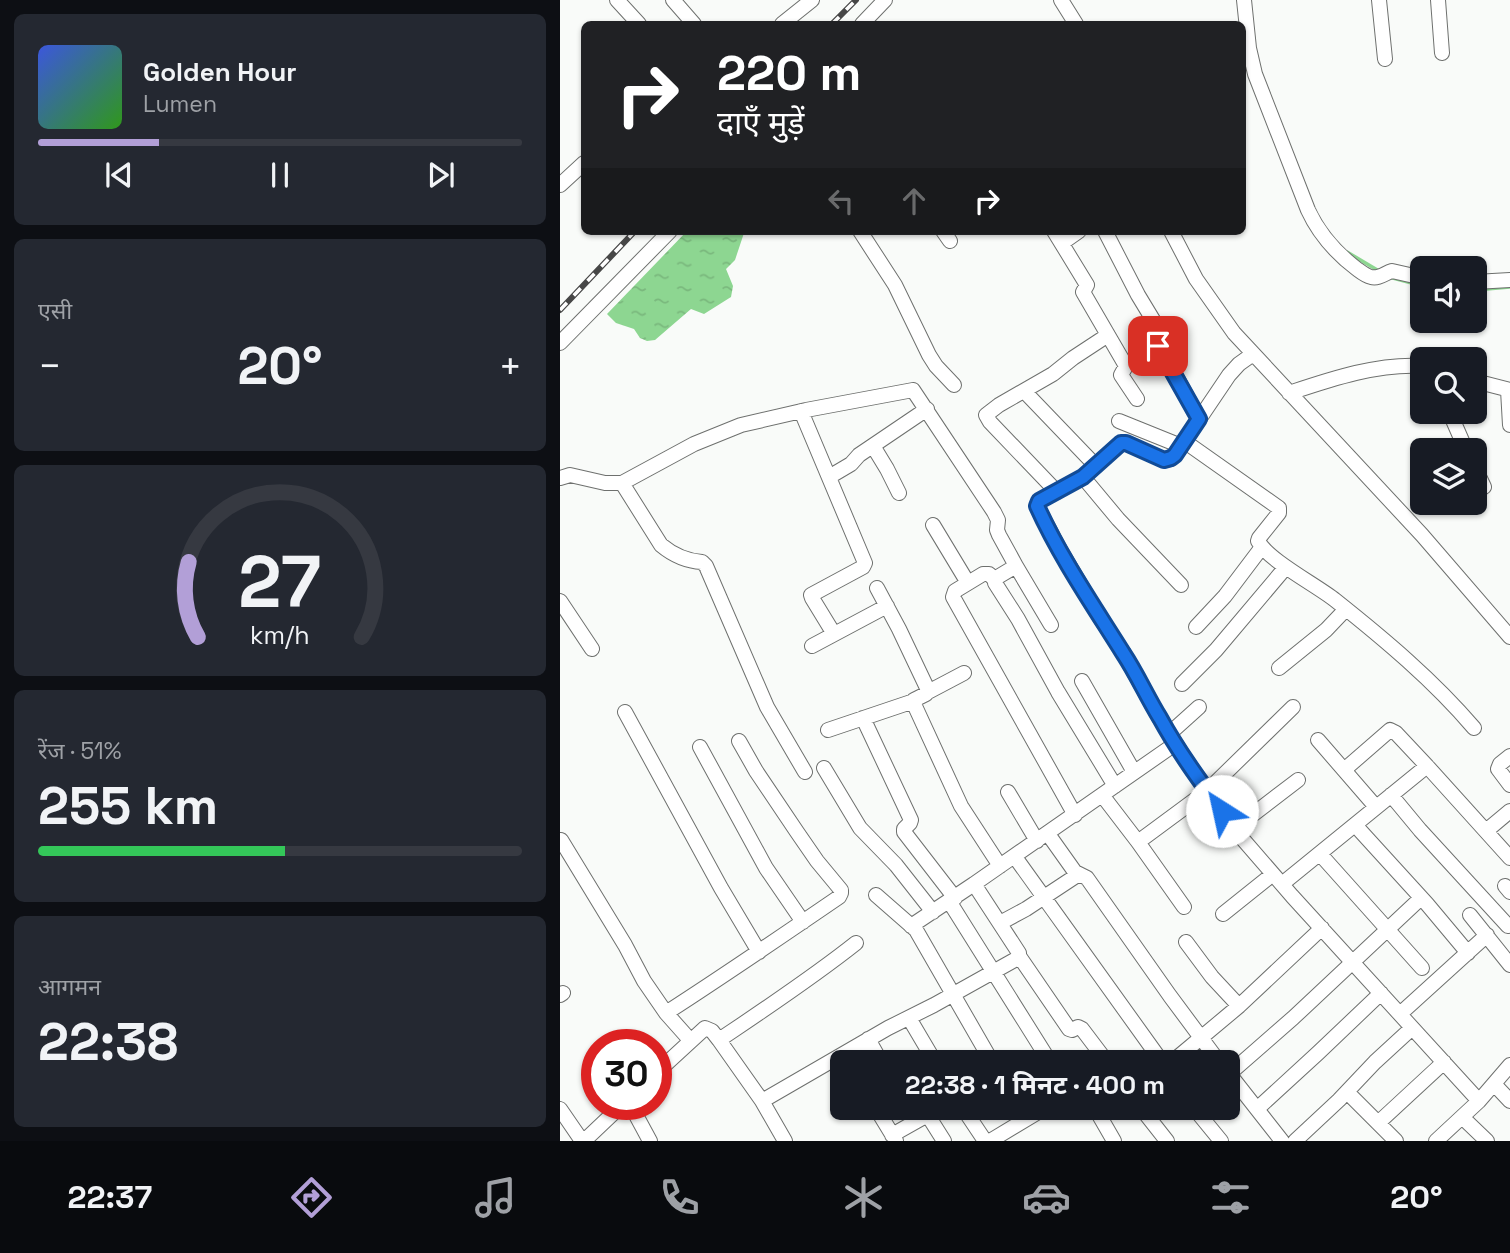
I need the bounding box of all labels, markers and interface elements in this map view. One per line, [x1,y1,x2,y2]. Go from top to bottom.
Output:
text: 220 m [717,42,861,104]
icon: right [602,49,693,140]
text: Golden Hour [143,55,297,89]
text: Lumen [143,89,217,119]
text: दाएँ मुड़ें [717,103,804,143]
icon: previous [100,156,138,194]
icon: pause [261,156,299,194]
icon: next [422,156,460,194]
icon: left [822,182,860,220]
icon: ahead [895,182,933,220]
icon: right [968,182,1006,220]
map controls [1410,256,1487,515]
button: sound [1410,256,1487,333]
text: एसी [38,296,72,326]
pin [1128,316,1188,376]
icon: arrive [1139,327,1177,365]
text: 20° [237,333,323,399]
text: − [38,342,62,390]
text: + [498,342,522,390]
button: search [1410,347,1487,424]
button: layers [1410,438,1487,515]
text: 27 [239,535,321,628]
text: km/h [250,618,310,650]
text: रेंज · 51% [38,736,121,766]
text: 255 km [38,773,218,839]
position arrow [1185,774,1259,848]
text: आगमन [38,972,101,1002]
text: 22:38 [38,1009,178,1075]
speed limit sign: 30 [581,1029,672,1120]
text: 22:38 · 1 मिनट · 400 m [905,1068,1165,1102]
icon: directions [287,1173,336,1222]
icon: music [471,1173,520,1222]
icon: phone [655,1173,704,1222]
icon: climate [839,1173,888,1222]
icon: car [1022,1173,1071,1222]
icon: filters [1206,1173,1255,1222]
text: 22:37 [67,1177,152,1217]
text: 20° [1390,1177,1443,1217]

